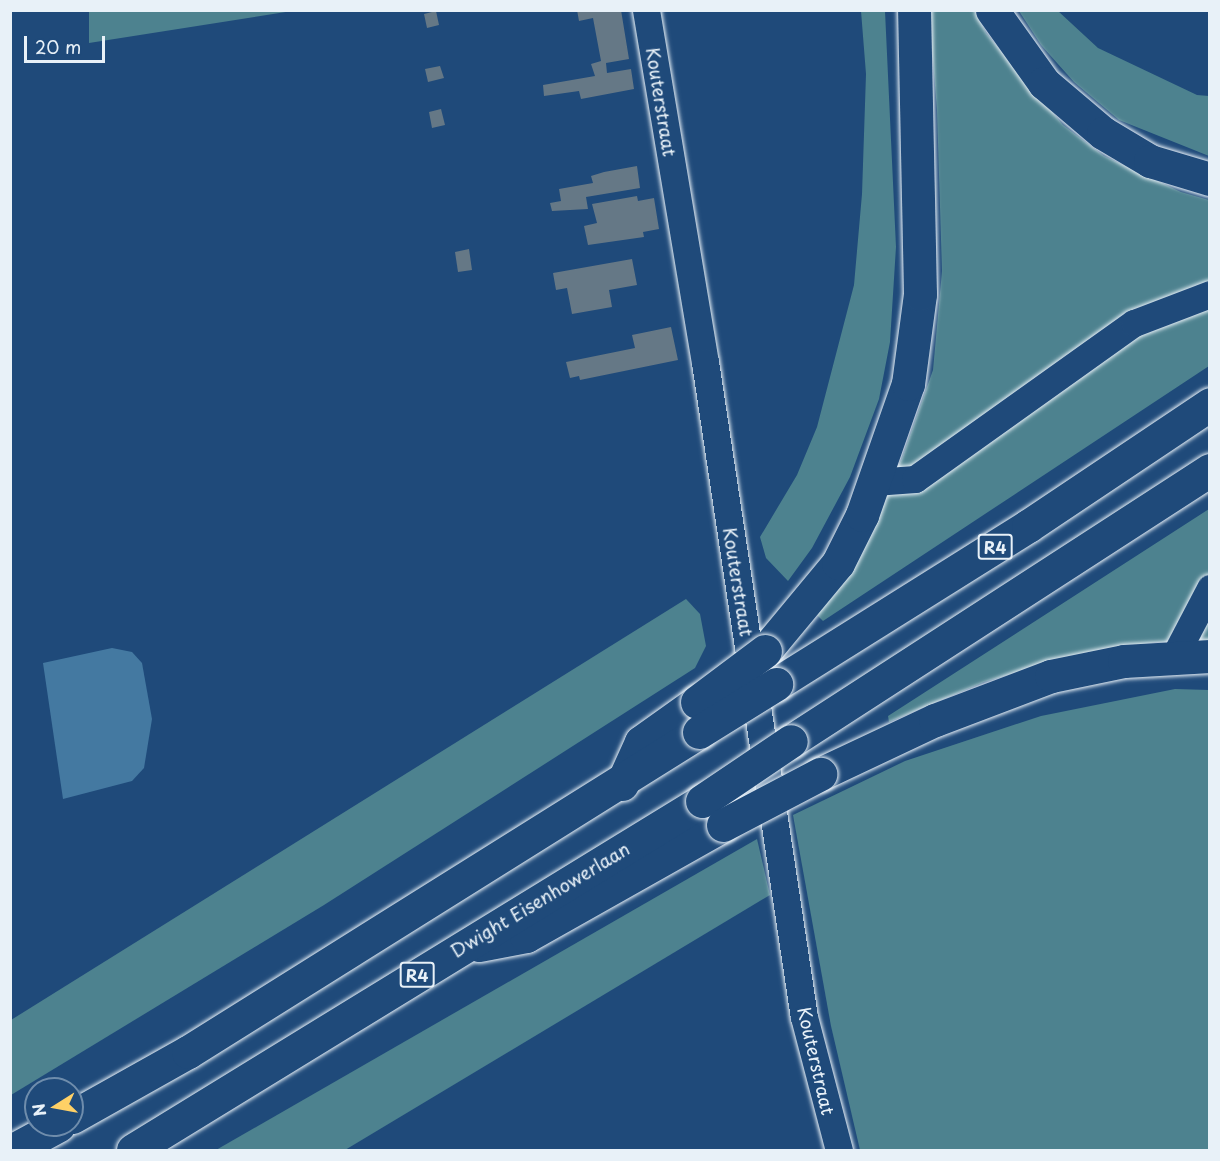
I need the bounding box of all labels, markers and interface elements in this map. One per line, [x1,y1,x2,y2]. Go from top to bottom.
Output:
scale bar [27,24,108,62]
text: 20 m [35,33,81,60]
street label: Kouterstraat [642,46,680,158]
street label: Kouterstraat [719,526,757,638]
road number: R4 [977,534,1013,560]
street label: Dwight Eisenhowerlaan [447,838,633,962]
road number: R4 [399,962,435,988]
street label: Kouterstraat [793,1005,839,1117]
north arrow [24,1077,84,1137]
text: N [25,1102,51,1119]

